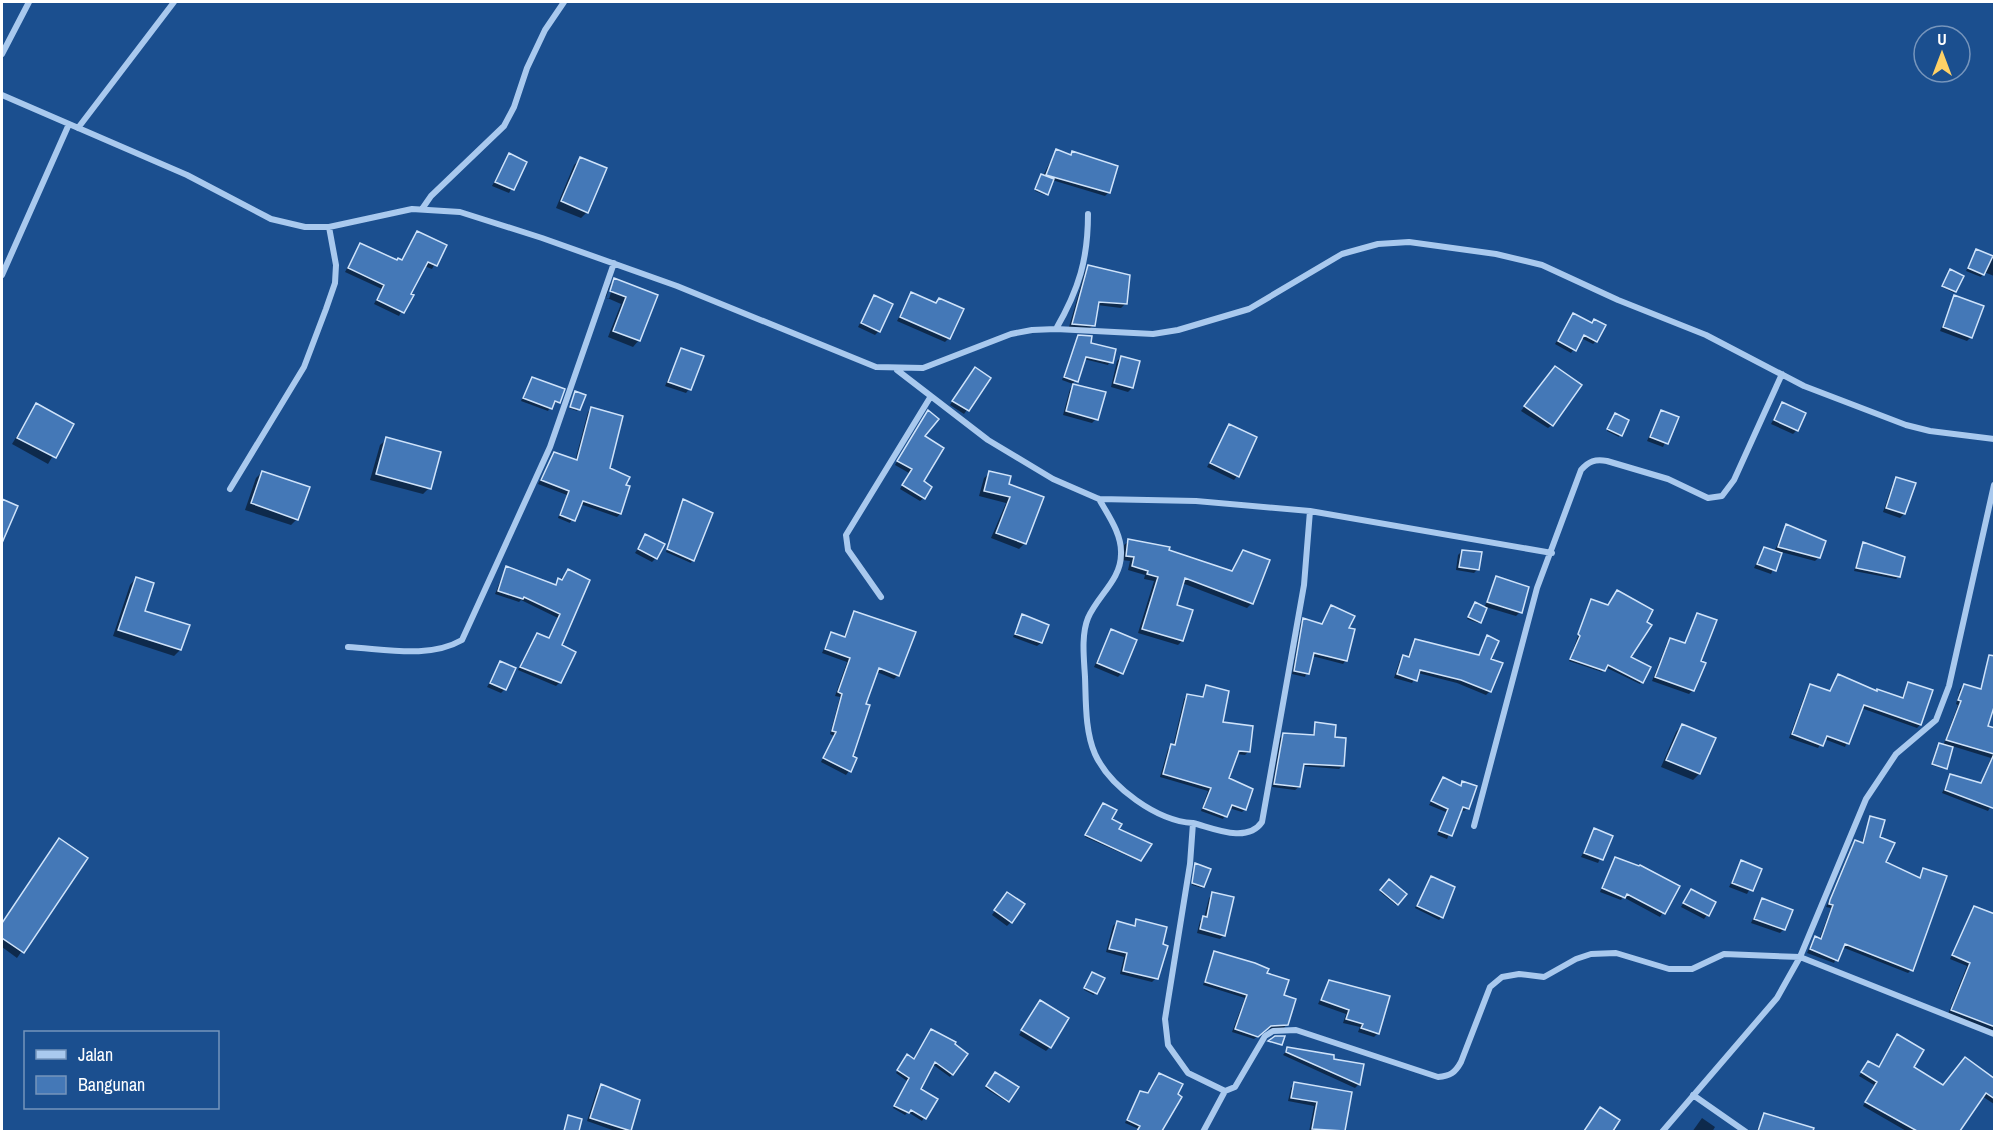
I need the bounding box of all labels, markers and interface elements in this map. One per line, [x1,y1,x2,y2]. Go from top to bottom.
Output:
north arrow [1912,24,1972,84]
text: U [1937,28,1947,50]
legend [24,1031,219,1109]
text: Jalan [78,1042,113,1067]
text: Bangunan [78,1072,145,1097]

